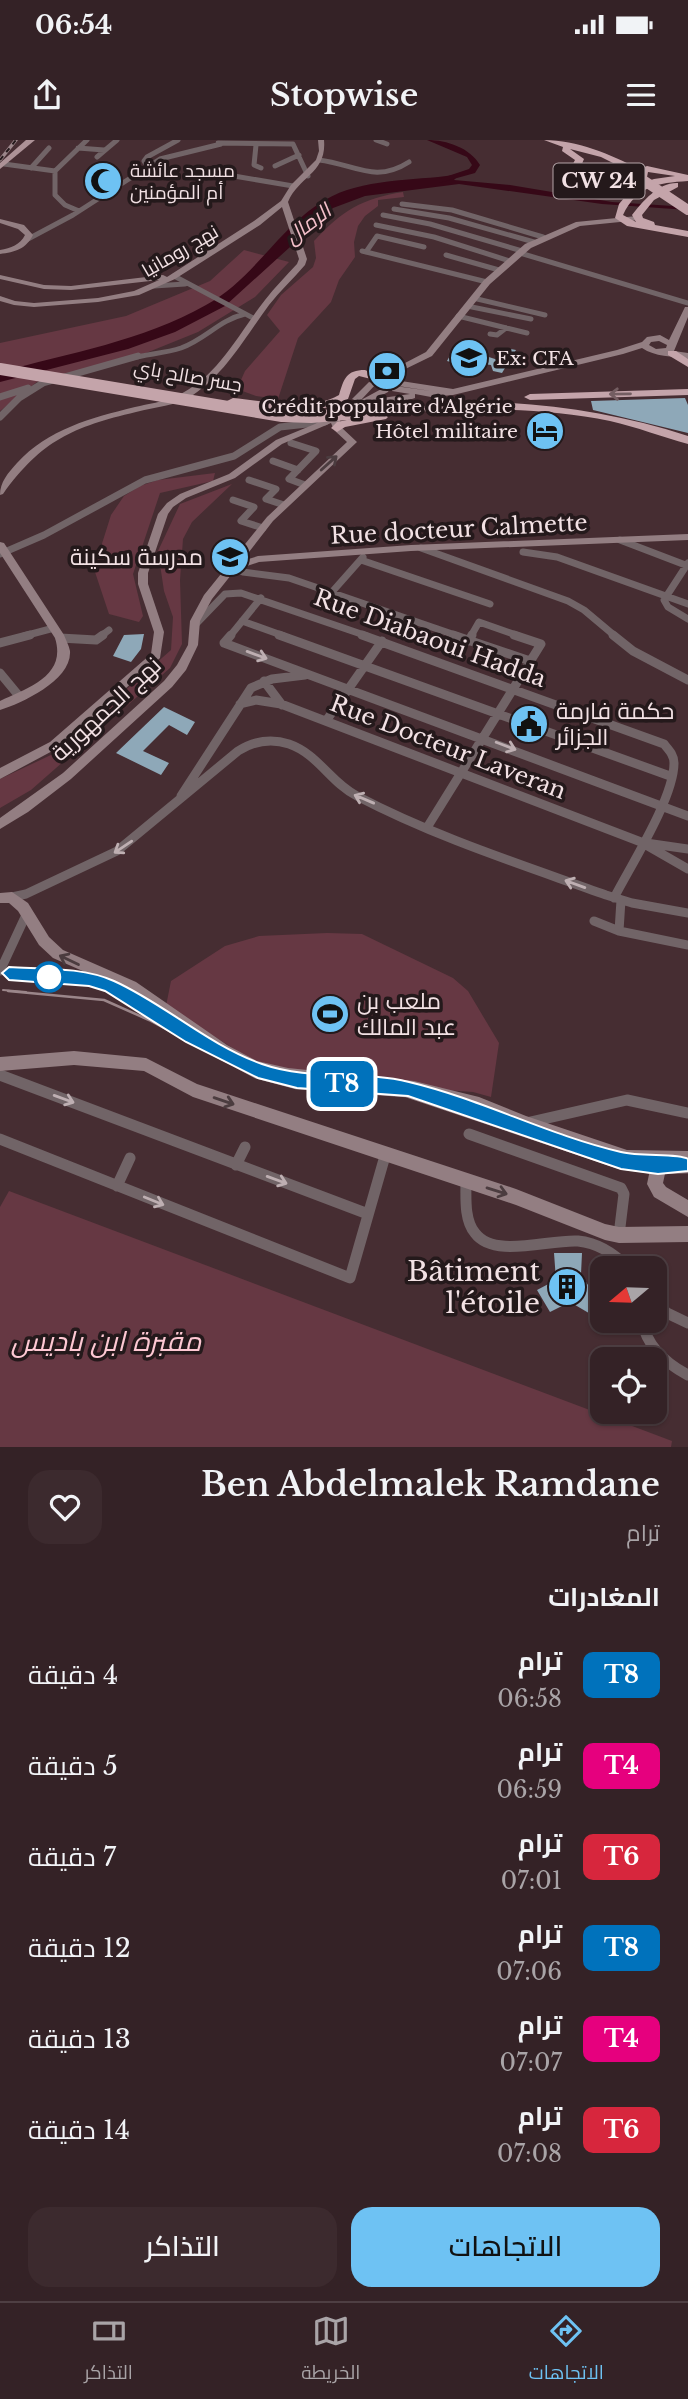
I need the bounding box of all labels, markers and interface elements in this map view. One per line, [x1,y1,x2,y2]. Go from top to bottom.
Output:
text: 06:54 [35,9,112,41]
text: Stopwise [270,75,418,115]
icon: share [28,76,66,114]
icon: menu [622,76,660,114]
place label: مسجد عائشة أم المؤمنين [130,159,235,206]
mosque icon: مسجد عائشة أم المؤمنين [82,160,124,202]
road number: CW 24 [554,163,644,198]
water label: الرمال [280,197,338,250]
street label: نهج رومانيا [138,220,223,284]
school or university icon: Ex: CFA [448,337,490,379]
place label: Ex: CFA [496,347,574,370]
bank icon: Crédit populaire d'Algérie [366,350,408,392]
street label: جسر صالح باي [132,355,244,400]
one-way arrow [609,387,632,401]
place label: Crédit populaire d'Algérie [261,395,513,418]
hotel icon: Hôtel militaire [524,410,566,452]
place label: Hôtel militaire [375,420,518,443]
one-way arrow [320,455,338,471]
street label: Rue docteur Calmette [330,508,588,550]
school or university icon: مدرسة سكينة [209,536,251,578]
place label: مدرسة سكينة [70,543,203,571]
street label: Rue Diabaoui Hadda [310,583,550,693]
one-way arrow [245,650,267,662]
street label: نهج الجمهورية [45,651,168,768]
street label: Rue Docteur Laveran [326,689,570,805]
place label: حكمة فارمة الجزائر [554,697,674,751]
public building icon: حكمة فارمة الجزائر [508,703,550,745]
one-way arrow [494,741,516,753]
one-way arrow [354,792,375,805]
one-way arrow [114,840,134,854]
one-way arrow [564,877,586,889]
one-way arrow [59,952,80,966]
unlabelled marker [34,962,64,992]
place label: ملعب بن عبد المالك [357,987,456,1041]
sports icon: ملعب بن عبد المالك [309,993,351,1035]
line badge: T8 [310,1061,374,1107]
text: T8 [324,1069,360,1098]
one-way arrow [53,1094,75,1106]
one-way arrow [212,1096,234,1108]
one-way arrow [265,1175,287,1187]
one-way arrow [486,1185,508,1198]
one-way arrow [143,1195,165,1208]
place label: Bâtiment l'étoile [407,1254,540,1321]
north arrow [590,1256,667,1334]
map controls [590,1256,667,1424]
building icon: Bâtiment l'étoile [546,1266,588,1308]
park label: مقبرة ابن باديس [11,1324,202,1359]
button: locate [590,1347,667,1424]
text: Ben Abdelmalek Ramdane [201,1464,660,1505]
button: heart [28,1470,102,1544]
text: ترام [626,1519,660,1547]
text: المغادرات [548,1581,660,1613]
text: ترام [518,1645,562,1677]
text: 4 دقيقة [28,1659,118,1691]
text: T8 [604,1660,639,1689]
text: 06:58 [497,1685,562,1713]
text: ترام [518,1736,562,1768]
text: 5 دقيقة [28,1750,118,1782]
text: T4 [604,1751,639,1780]
text: 06:59 [496,1776,562,1804]
text: ترام [518,1827,562,1859]
text: 7 دقيقة [28,1841,116,1873]
text: T6 [603,1842,640,1871]
text: 07:01 [501,1867,562,1895]
text: ترام [518,1918,562,1950]
text: 12 دقيقة [28,1932,131,1964]
text: T8 [604,1933,639,1962]
text: 07:06 [496,1958,562,1986]
text: ترام [518,2009,562,2041]
text: 13 دقيقة [28,2023,131,2055]
text: T4 [604,2024,639,2053]
text: 07:07 [500,2049,562,2077]
text: ترام [518,2100,562,2132]
text: 14 دقيقة [28,2114,130,2146]
text: T6 [603,2115,640,2144]
text: 07:08 [497,2140,562,2168]
button: التذاكر [28,2207,337,2287]
button: الاتجاهات [351,2207,660,2287]
tab: التذاكر [84,2312,133,2390]
tab: الخريطة [301,2312,360,2390]
tab: الاتجاهات [529,2312,604,2390]

